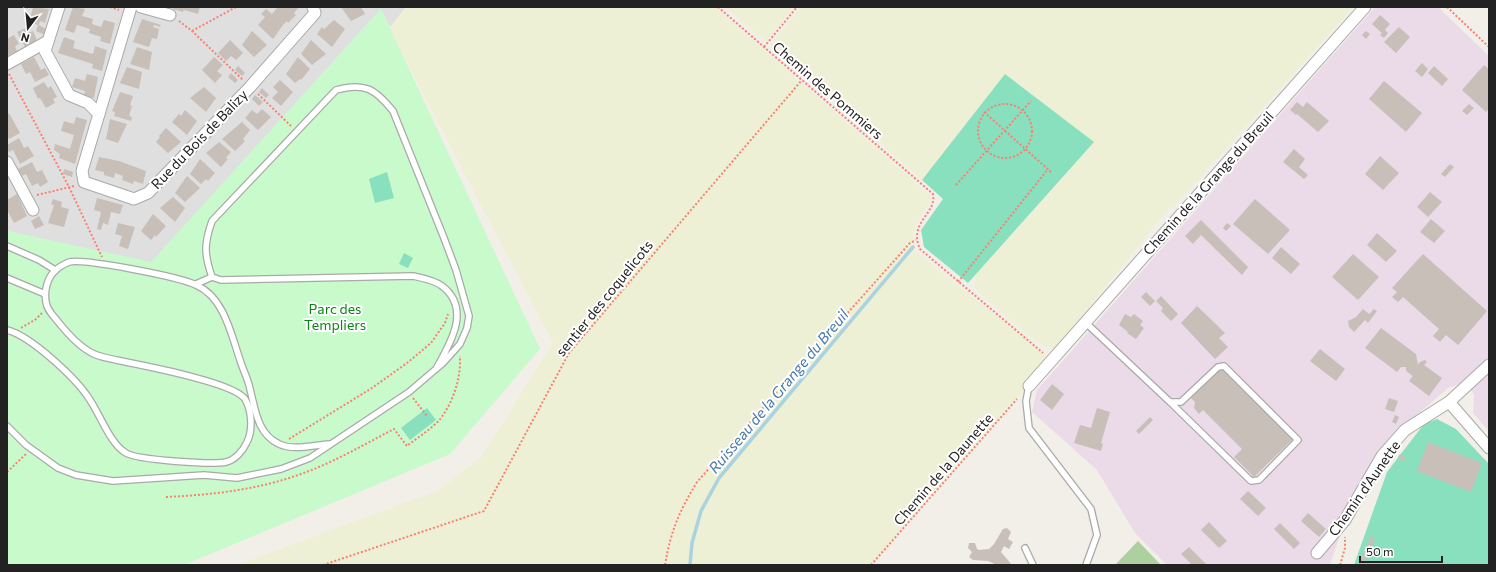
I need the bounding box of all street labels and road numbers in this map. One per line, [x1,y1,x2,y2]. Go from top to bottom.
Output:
street label: Chemin des Pommiers [770,38,886,142]
street label: Rue du Bois de Balizy [147,86,251,192]
street label: Chemin de la Grange du Breuil [1139,108,1277,258]
street label: sentier des coquelicots [552,237,656,359]
street label: Chemin de la Daunette [890,410,996,528]
street label: Chemin d'Aunette [1325,437,1403,539]

